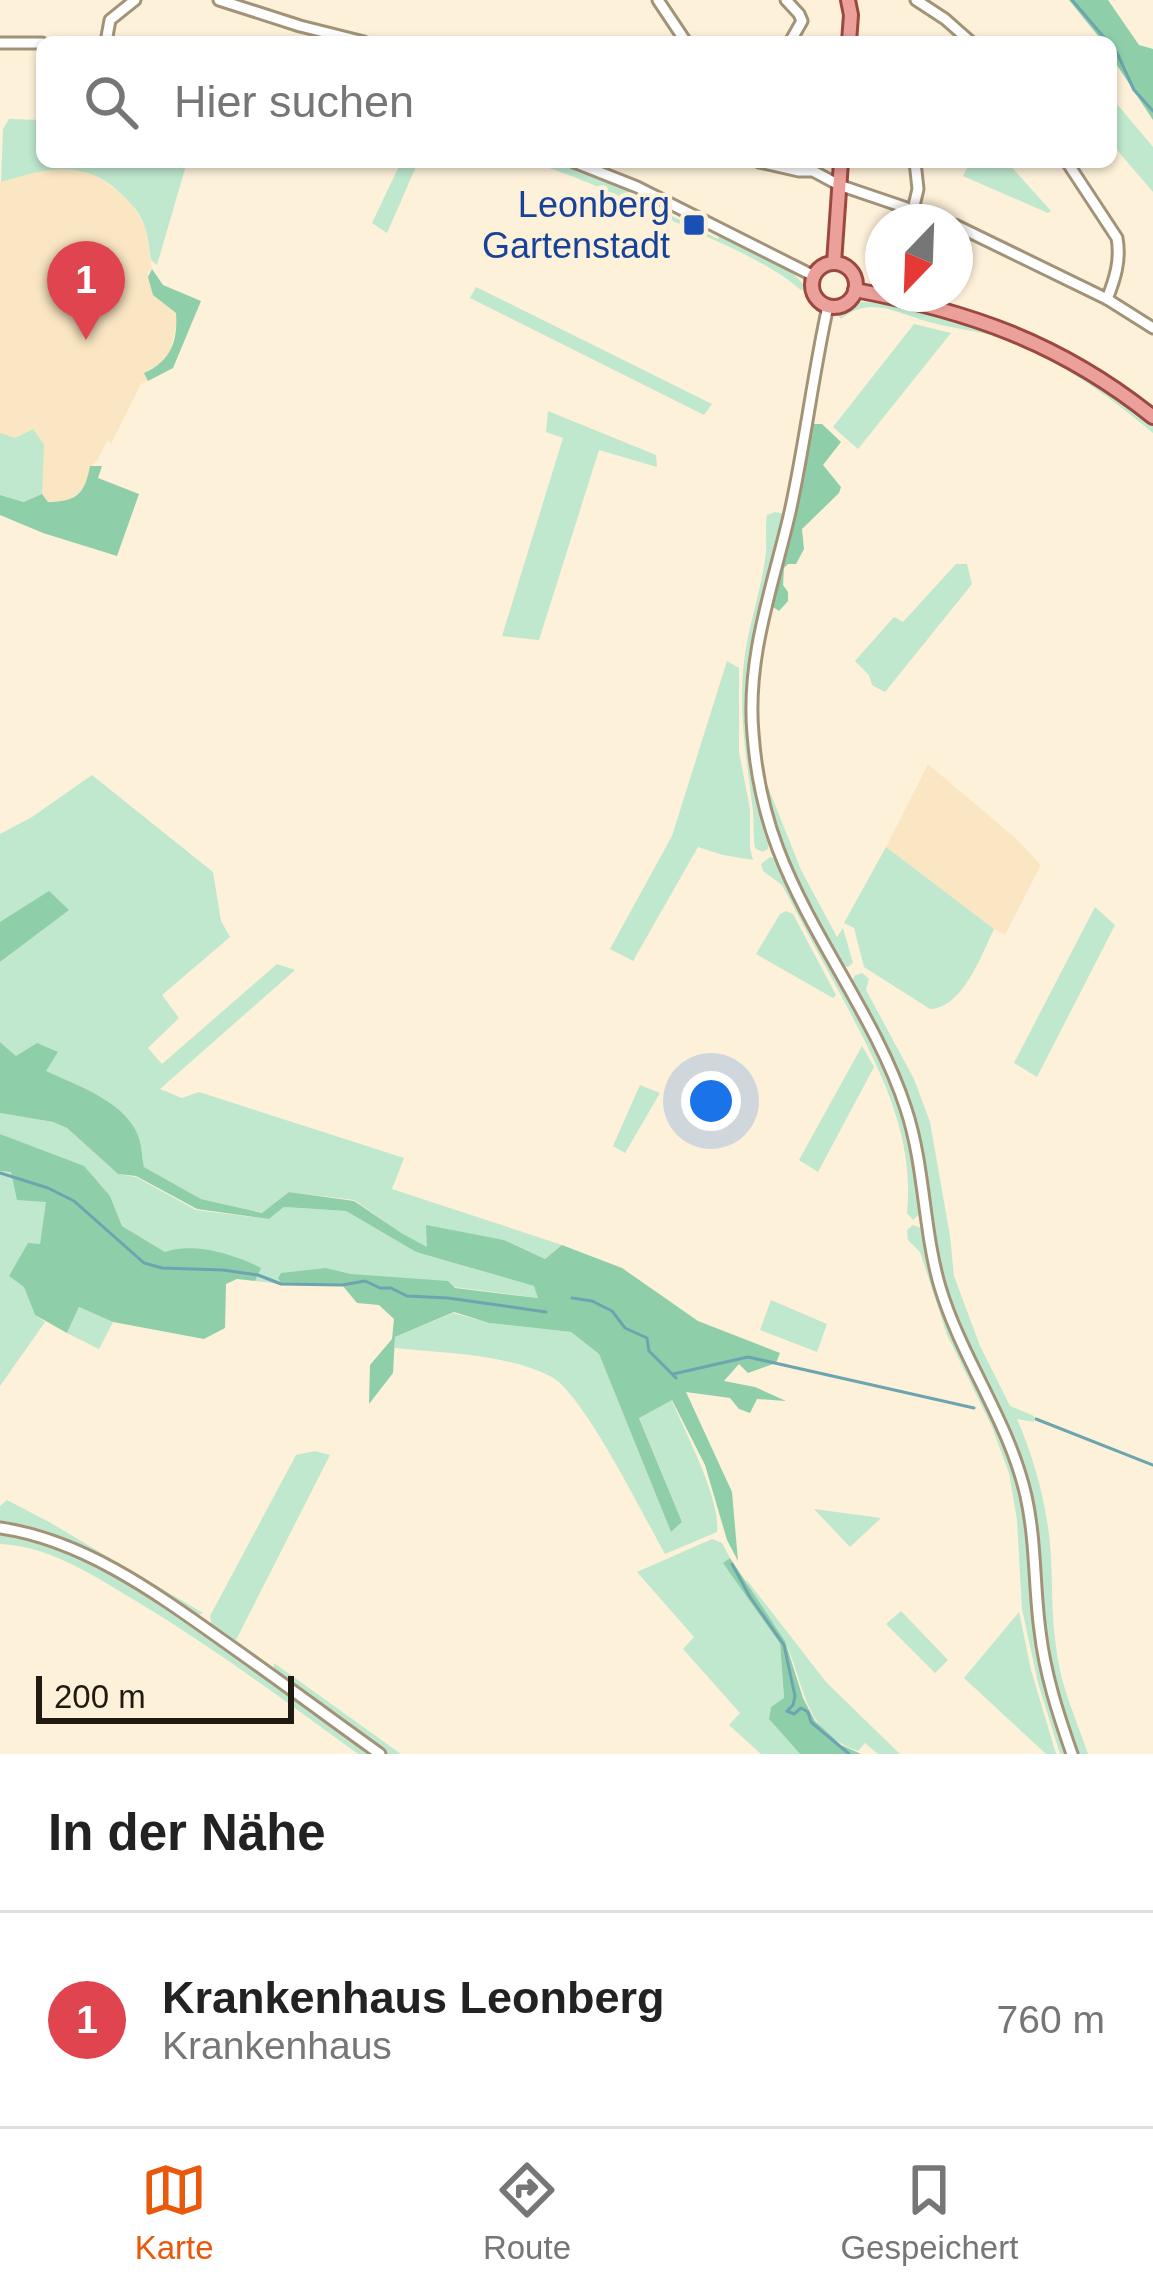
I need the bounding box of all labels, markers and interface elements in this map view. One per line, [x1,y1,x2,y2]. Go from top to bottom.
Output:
search box [36,36,1117,168]
icon: search [78,69,144,135]
text: Hier suchen [174,76,414,127]
place label: Leonberg Gartenstadt [482,184,670,266]
north arrow [865,204,973,312]
marker: Leonberg Gartenstadt [681,212,707,238]
pin: 1 [47,241,125,340]
your location [681,1071,741,1131]
scale bar [36,1670,294,1723]
text: 200 m [54,1678,146,1715]
text: In der Nähe [48,1804,326,1861]
text: Krankenhaus Leonberg [162,1972,665,2023]
text: 1 [76,1998,98,2041]
text: 760 m [997,1998,1105,2041]
text: Krankenhaus [162,2024,392,2067]
tab: Karte [135,2157,214,2267]
tab: Route [483,2157,571,2267]
tab: Gespeichert [840,2157,1018,2267]

